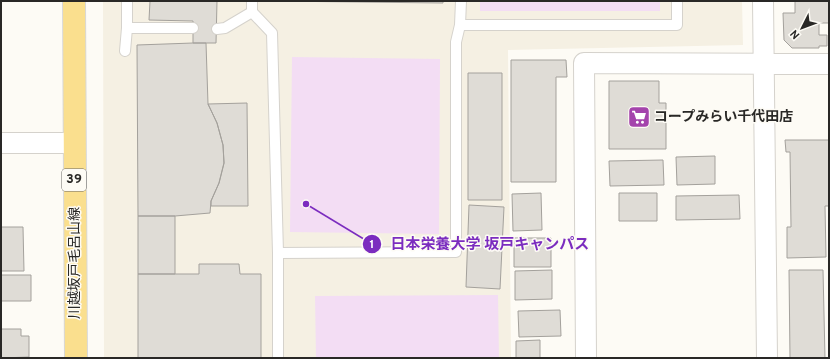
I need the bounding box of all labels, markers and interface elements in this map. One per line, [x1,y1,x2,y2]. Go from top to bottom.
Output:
north arrow [782,8,822,48]
text: N [787,26,803,42]
supermarket icon: コープみらい千代田店 [626,104,652,130]
place label: コープみらい千代田店 [654,108,793,126]
road number: 39 [62,169,86,191]
street label: 川越坂戸毛呂山線 [67,207,84,319]
callout: 日本栄養大学 坂戸キャンパス [362,231,597,258]
text: 日本栄養大学 坂戸キャンパス [391,236,589,255]
text: 1 [370,237,374,253]

